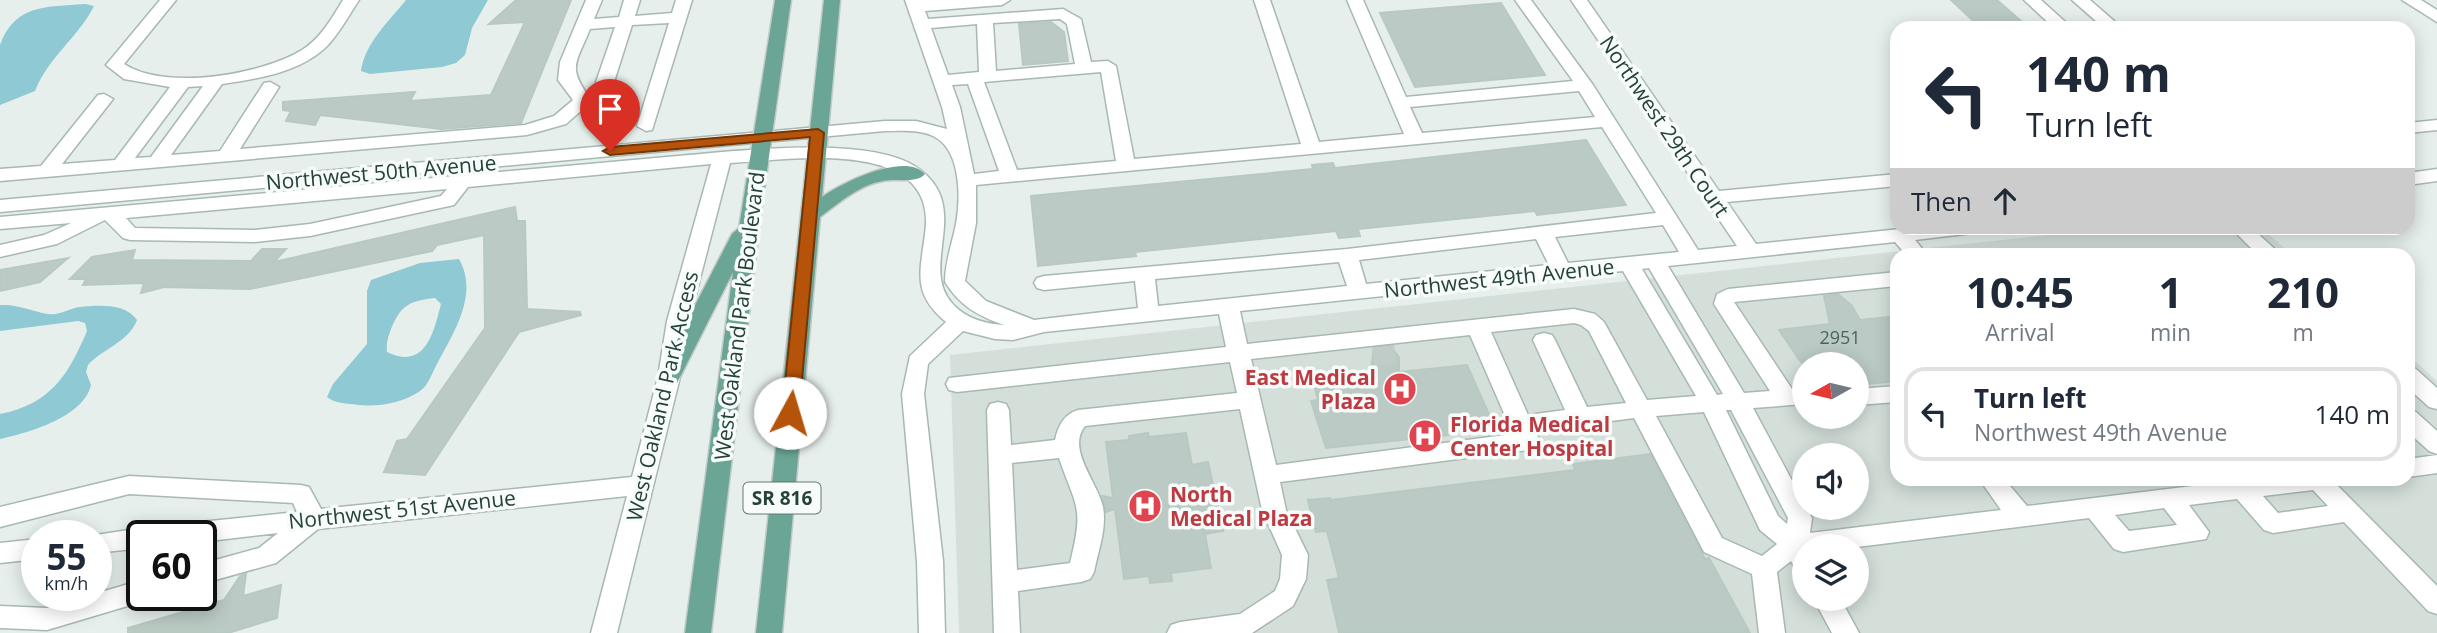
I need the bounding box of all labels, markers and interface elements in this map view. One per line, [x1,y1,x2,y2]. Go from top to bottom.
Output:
street label: Northwest 29th Court [1594,30,1736,222]
text: 140 m [2026,40,2171,106]
icon: left [1911,49,2002,140]
pin [580,79,640,151]
icon: arrive [591,90,629,128]
text: Turn left [2026,103,2152,146]
street label: Northwest 50th Avenue [265,148,497,196]
street label: West Oakland Park Boulevard [707,170,771,462]
icon: ahead [1986,182,2024,220]
text: Then [1911,183,1972,219]
street label: Northwest 49th Avenue [1382,252,1616,304]
text: 10:45 [1966,263,2074,320]
text: 1 [2158,263,2183,320]
text: 210 [2267,263,2339,320]
street label: West Oakland Park Access [620,268,704,524]
text: Arrival [1985,316,2055,348]
text: min [2150,316,2191,348]
text: m [2292,316,2314,348]
house number: 2951 [1819,325,1861,349]
north arrow [1792,352,1869,429]
map controls [1792,352,1869,611]
place label: East Medical Plaza [1245,363,1376,415]
hospital icon: East Medical Plaza [1381,370,1419,408]
position arrow [753,376,827,450]
text: Turn left [1974,380,2086,416]
icon: left [1915,395,1953,433]
text: 140 m [2315,396,2390,432]
place label: Florida Medical Center Hospital [1450,410,1614,462]
text: Northwest 49th Avenue [1974,416,2227,448]
hospital icon: Florida Medical Center Hospital [1406,417,1444,455]
button: sound [1792,443,1869,520]
place label: North Medical Plaza [1170,480,1312,532]
road number: SR 816 [744,482,820,513]
street label: Northwest 51st Avenue [287,483,517,535]
hospital icon: North Medical Plaza [1126,487,1164,525]
speed limit sign: 60 [126,520,217,611]
text: 55 [46,533,87,580]
button: layers [1792,534,1869,611]
text: km/h [45,571,88,595]

